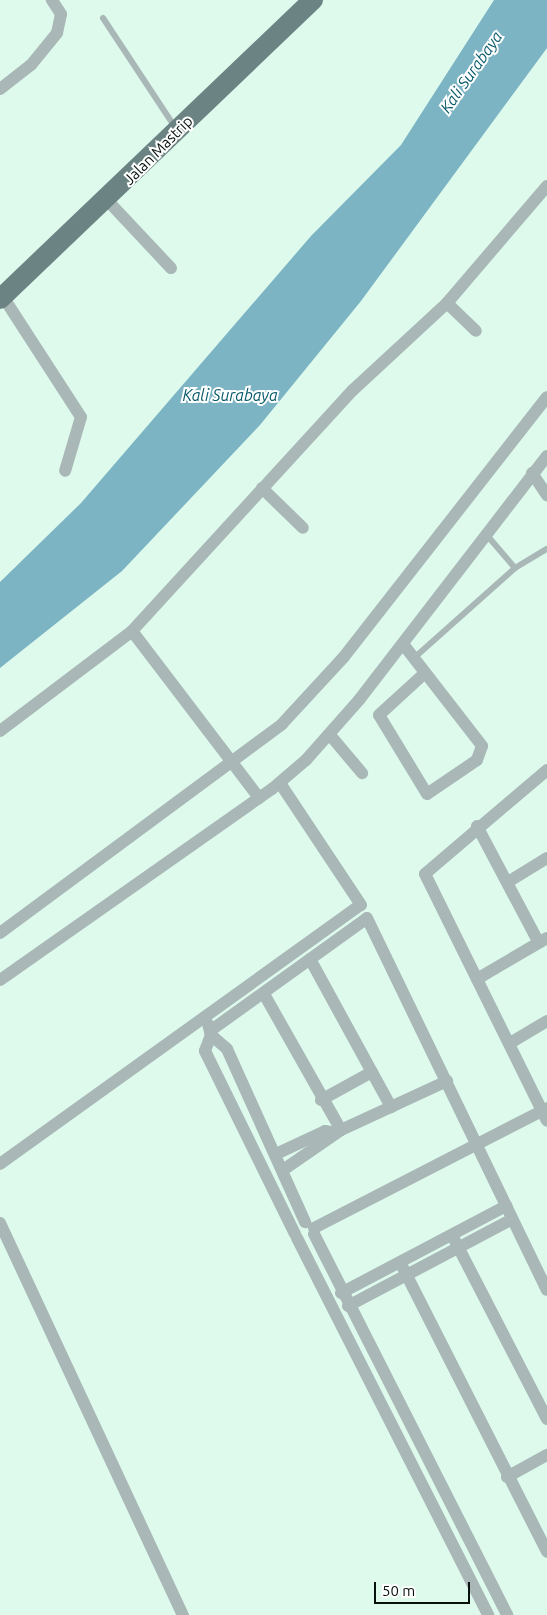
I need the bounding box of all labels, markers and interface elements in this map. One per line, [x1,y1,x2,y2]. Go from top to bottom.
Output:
water label: Kali Surabaya [436,28,506,116]
street label: Jalan Mastrip [120,112,196,188]
water label: Kali Surabaya [182,385,278,405]
scale bar [377,1572,473,1604]
text: 50 m [382,1582,415,1599]

